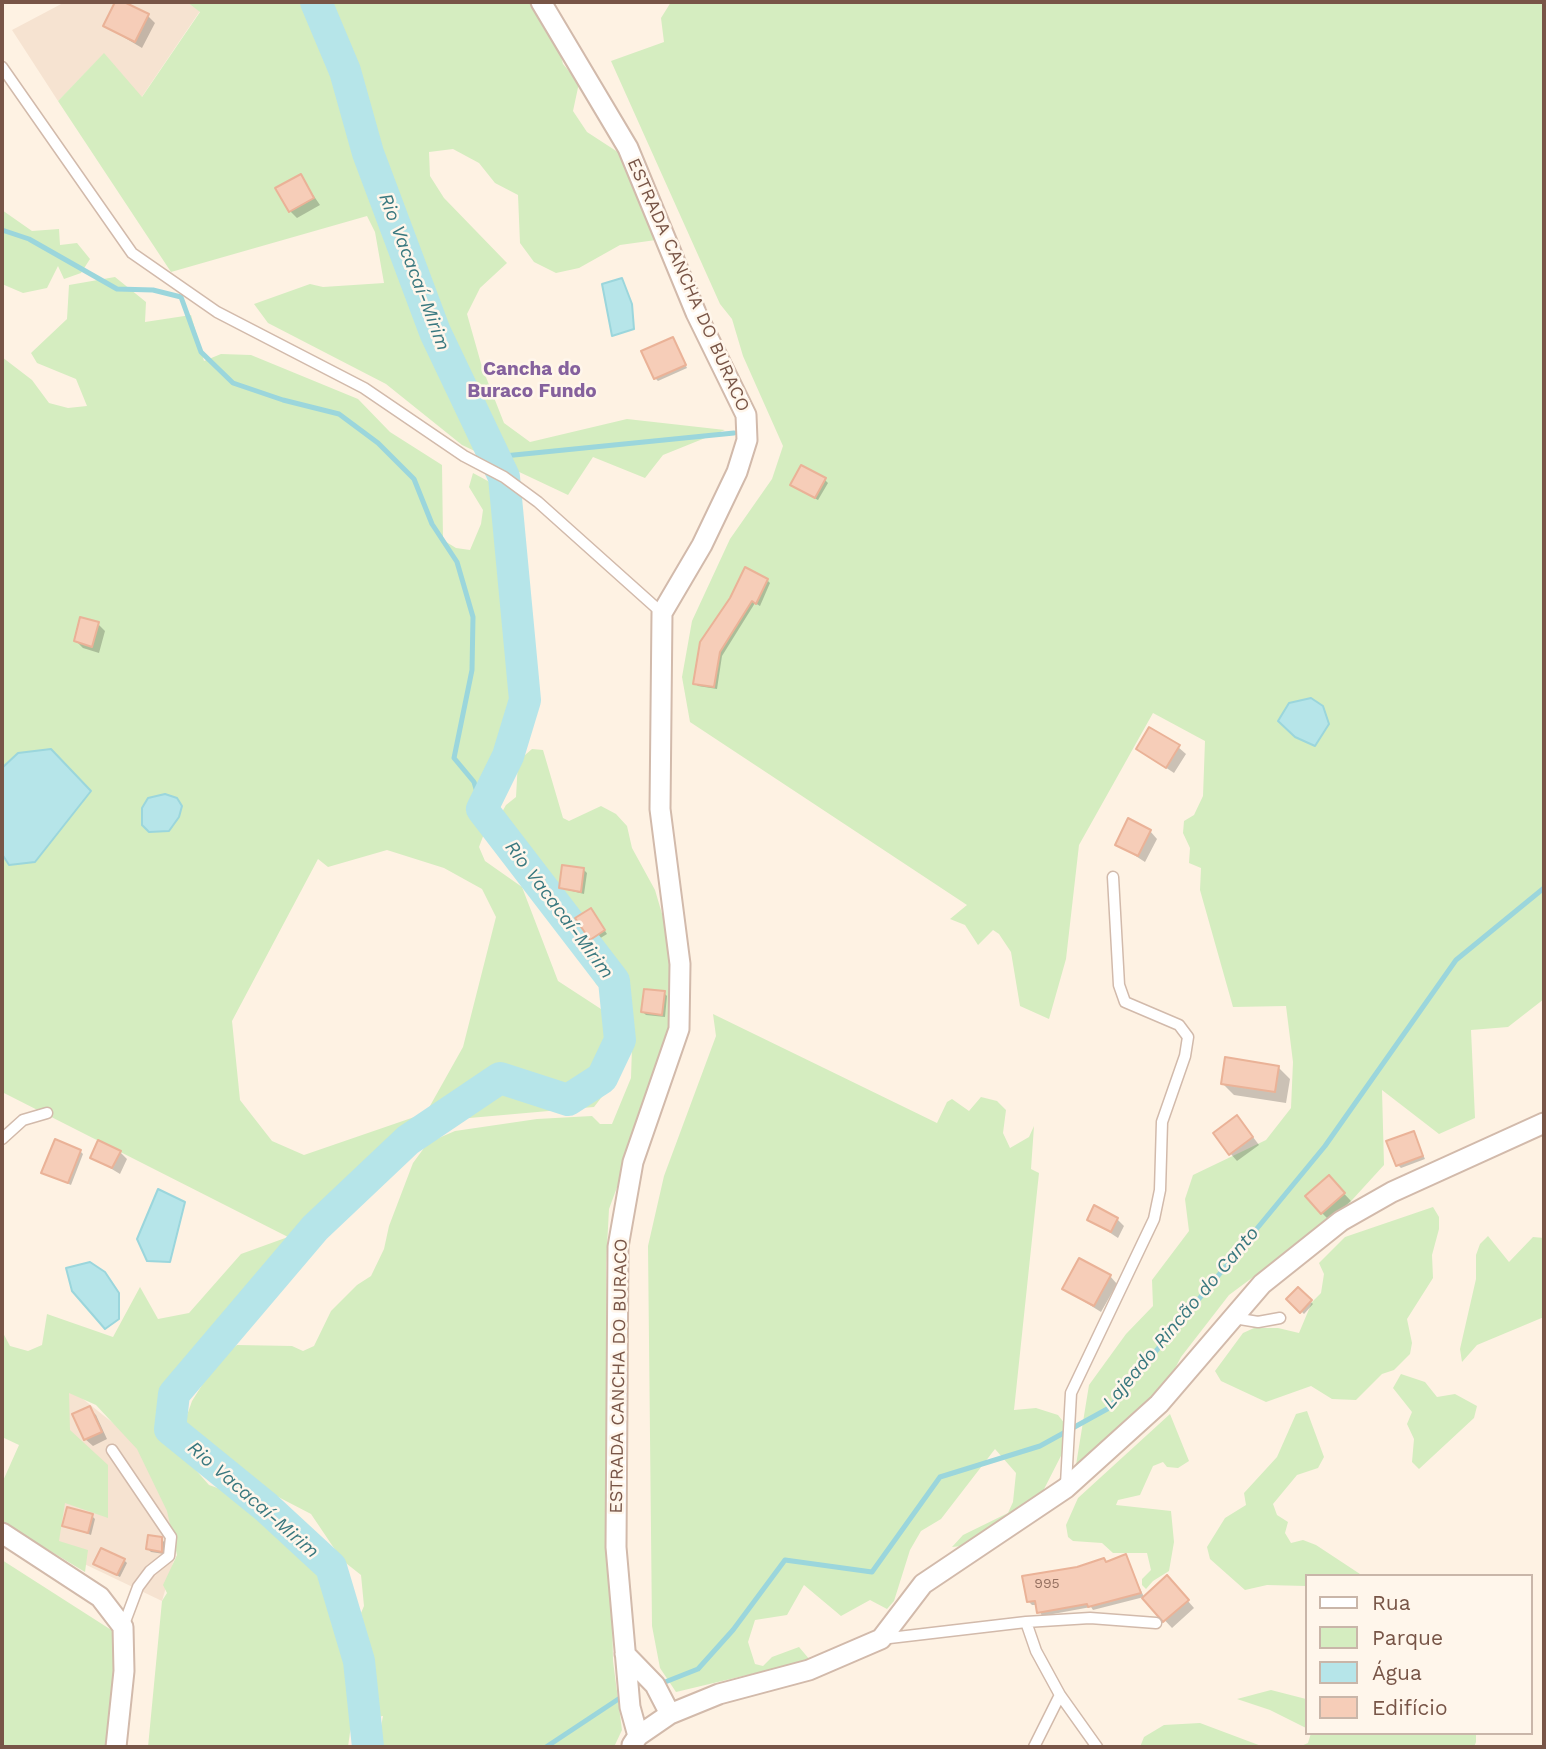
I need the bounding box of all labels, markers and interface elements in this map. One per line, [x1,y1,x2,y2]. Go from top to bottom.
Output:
street label: ESTRADA CANCHA DO BURACO [622,155,754,415]
water label: Rio Vacacaí-Mirim [374,190,454,354]
district label: Cancha do Buraco Fundo [467,358,597,402]
water label: Rio Vacacaí-Mirim [500,837,618,983]
water label: Lajeado Rincão do Canto [1098,1222,1264,1414]
street label: ESTRADA CANCHA DO BURACO [606,1238,632,1514]
water label: Rio Vacacaí-Mirim [183,1437,323,1563]
legend [1304,1574,1532,1735]
house number: 995 [1034,1576,1060,1592]
text: Rua [1372,1590,1411,1615]
text: Parque [1372,1625,1443,1650]
text: Água [1372,1660,1422,1685]
text: Edifício [1372,1695,1448,1720]

